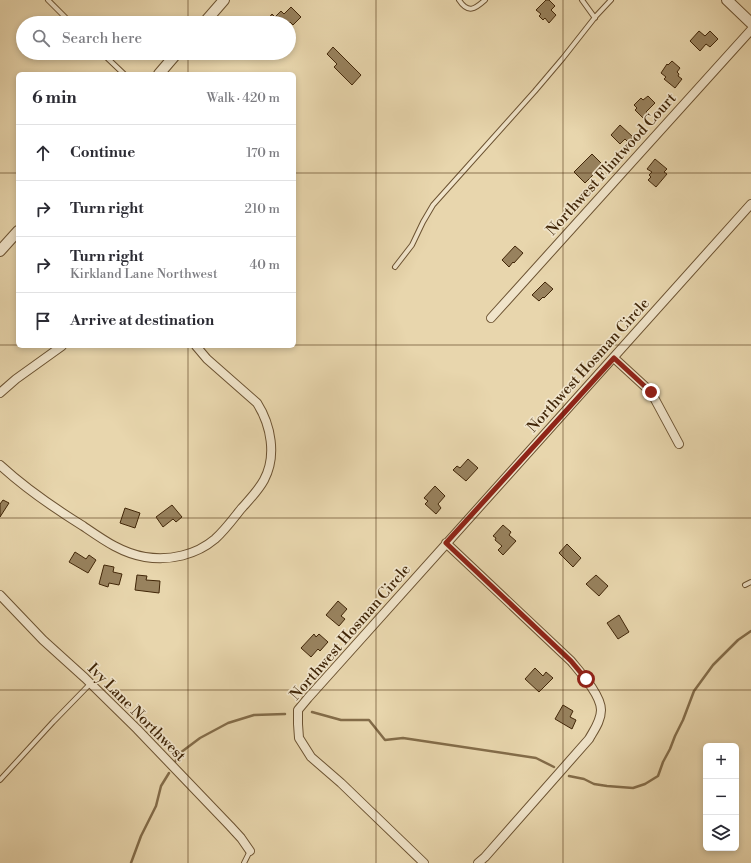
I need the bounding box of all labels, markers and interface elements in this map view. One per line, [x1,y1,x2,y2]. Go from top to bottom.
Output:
search box [16,16,296,60]
icon: search [30,27,52,49]
text: Search here [62,29,142,48]
text: 6 min [32,87,77,109]
street label: Northwest Flintwood Court [542,89,681,240]
text: Walk · 420 m [206,90,280,106]
icon: ahead [32,142,54,164]
text: Continue [70,143,135,162]
text: 170 m [246,145,280,161]
icon: right [32,198,54,220]
text: Turn right [70,199,144,218]
text: 210 m [245,201,280,217]
text: Turn right [70,247,144,266]
icon: right [32,254,54,276]
text: 40 m [250,257,280,273]
text: Kirkland Lane Northwest [70,266,218,282]
street label: Northwest Hosman Circle [523,294,654,436]
icon: arrive [32,310,54,332]
text: Arrive at destination [70,311,214,330]
route end [642,383,660,401]
street label: Northwest Hosman Circle [286,560,415,704]
street label: Ivy Lane Northwest [84,659,190,766]
route start [577,670,595,688]
map controls [703,743,739,851]
button: + [703,743,739,779]
button: − [703,779,739,815]
button: layers [703,815,739,851]

